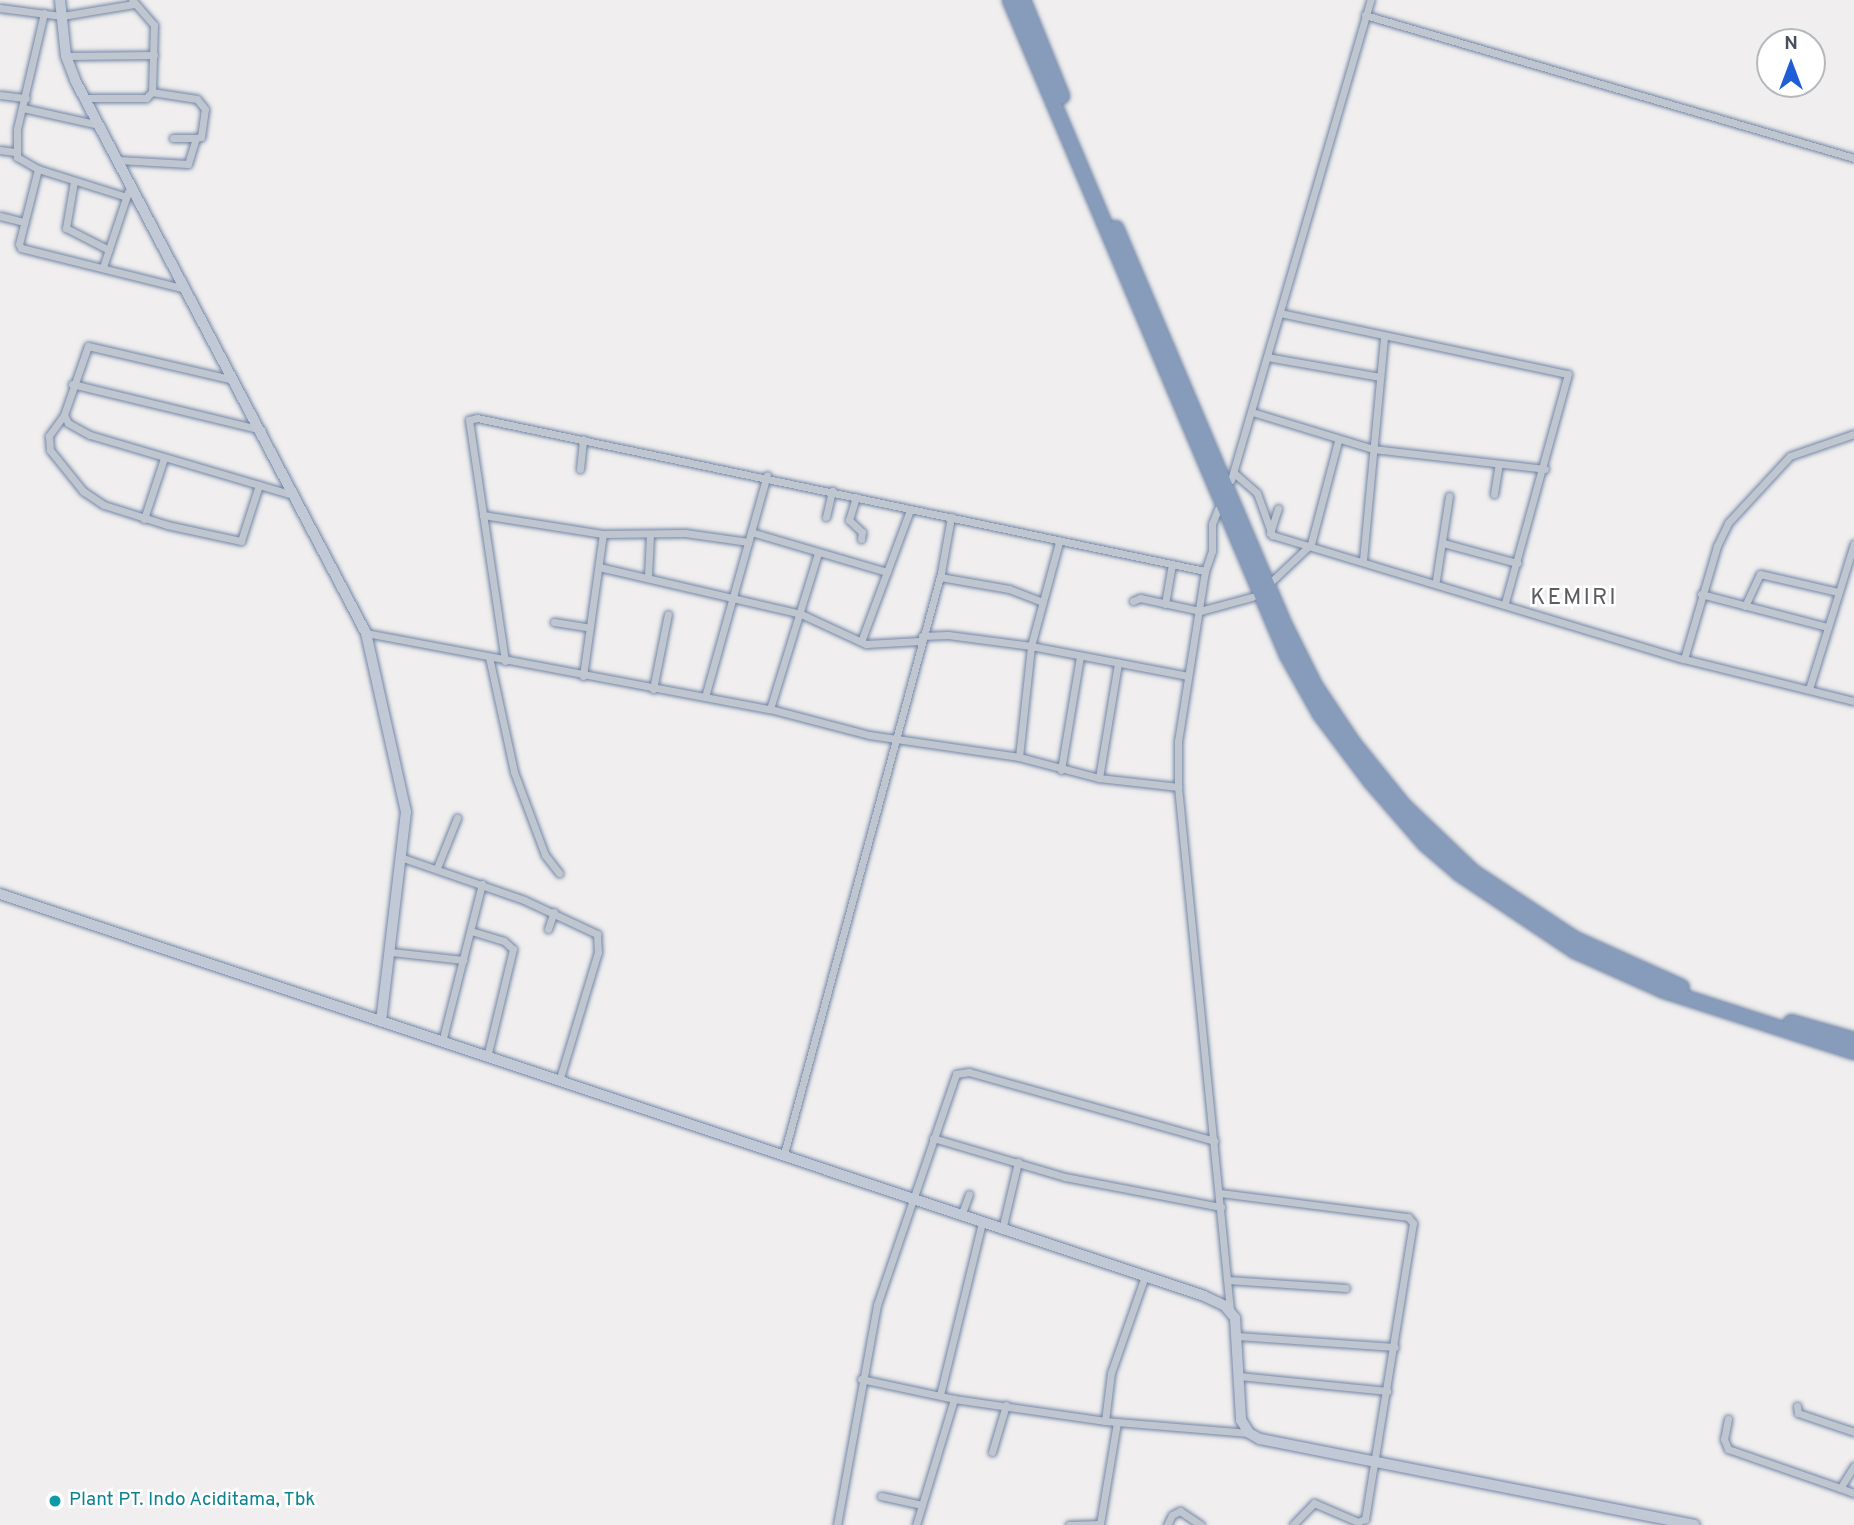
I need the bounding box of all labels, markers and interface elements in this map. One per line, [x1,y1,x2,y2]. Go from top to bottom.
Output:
north arrow [1756,28,1826,98]
text: N [1784,32,1798,56]
district label: KEMIRI [1531,585,1617,613]
place label: Plant PT. Indo Aciditama, Tbk [69,1490,317,1512]
marker: Plant PT. Indo Aciditama, Tbk [47,1493,63,1509]

